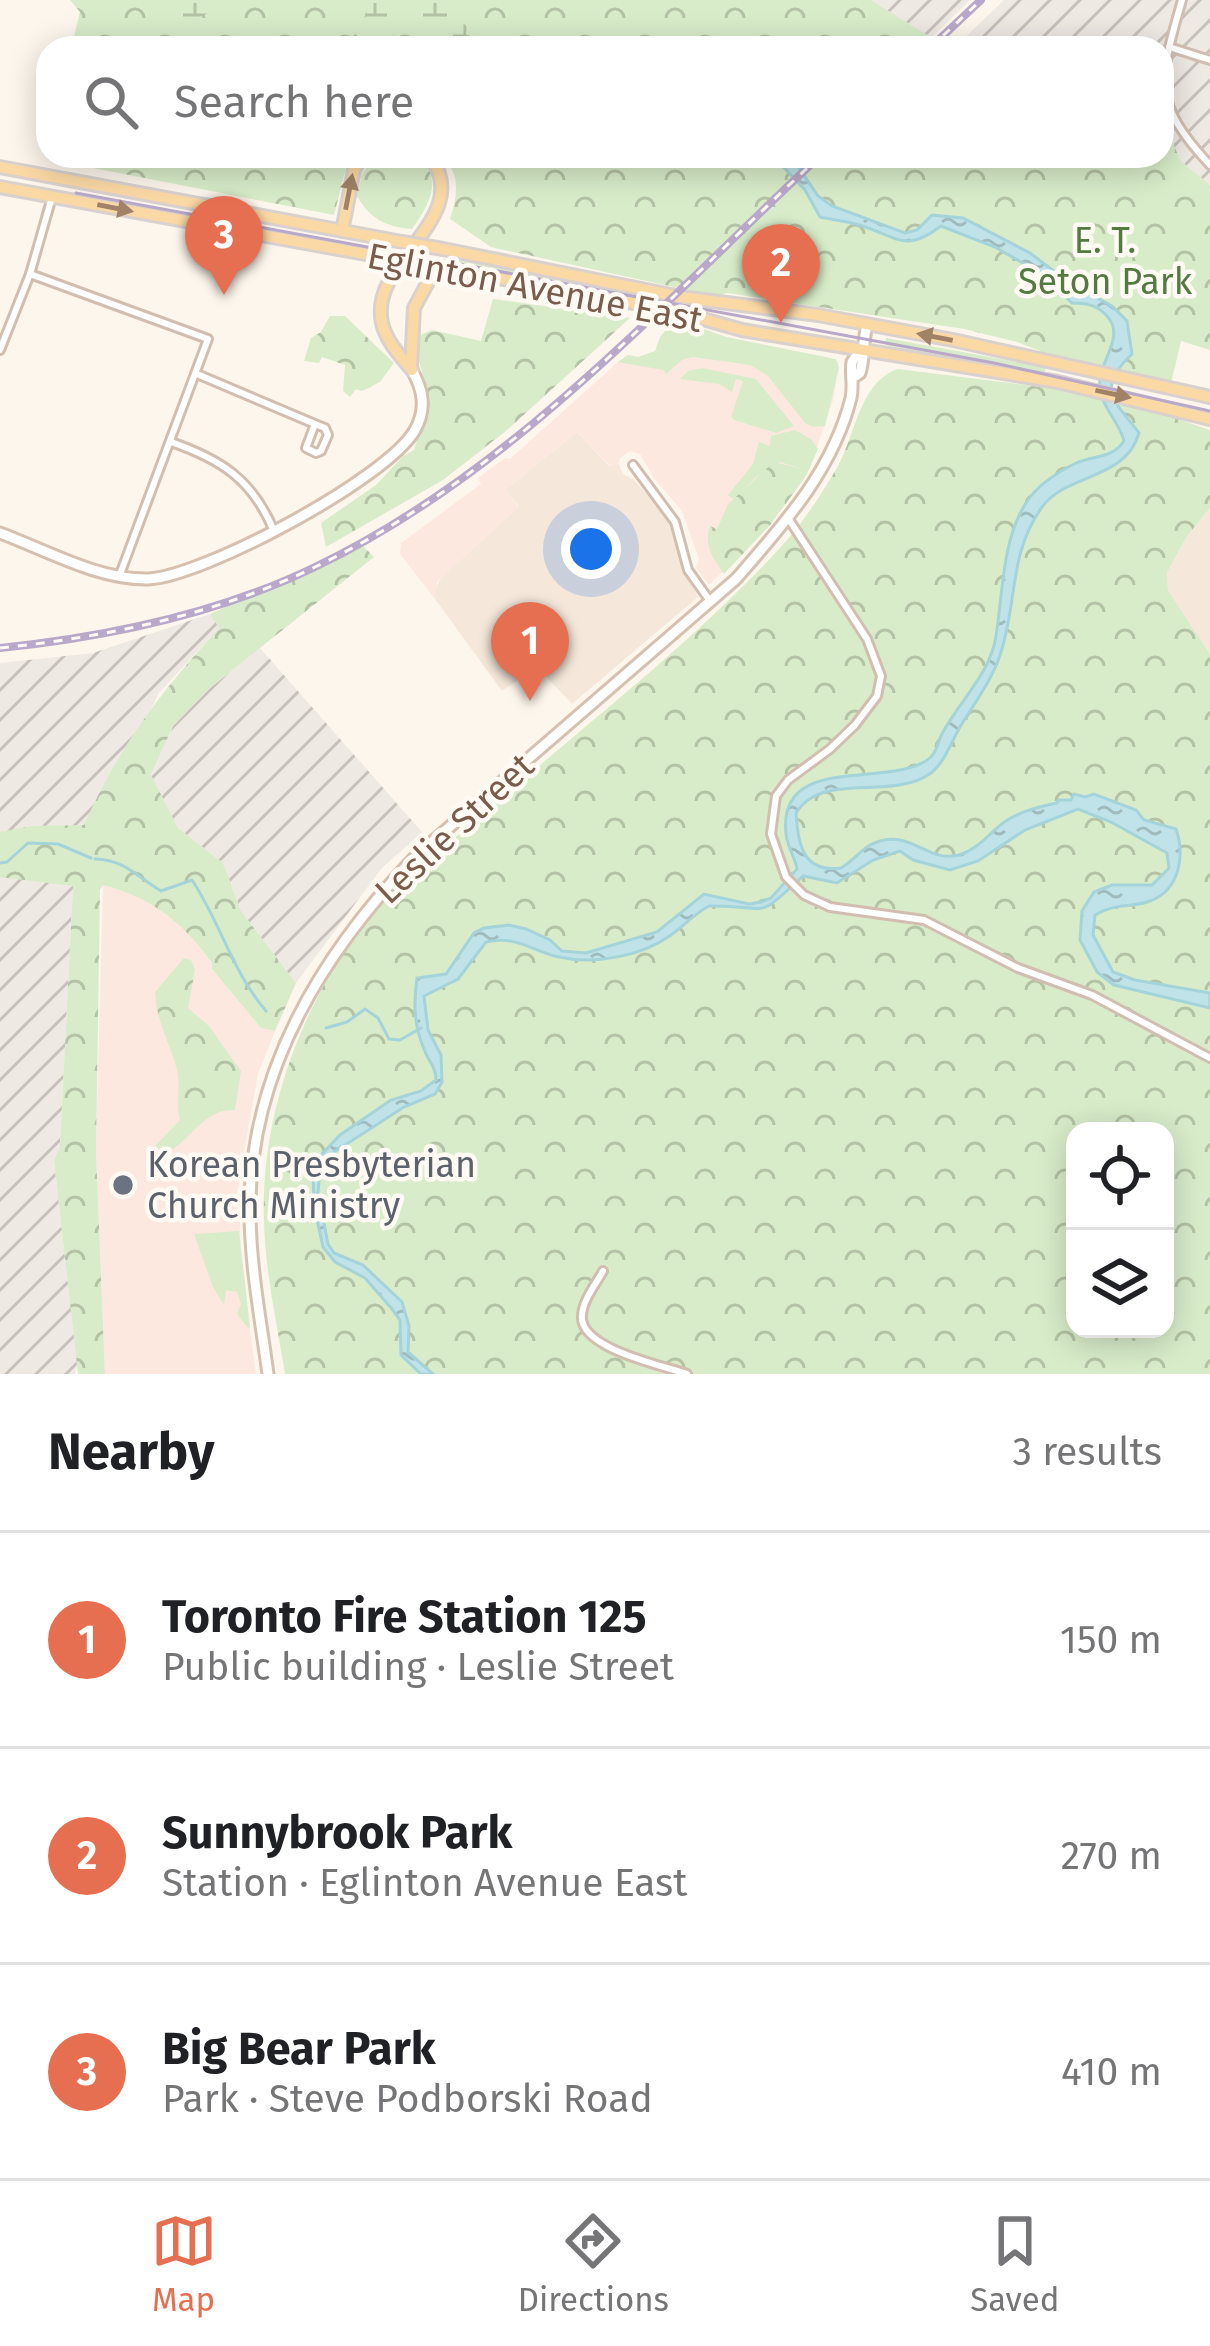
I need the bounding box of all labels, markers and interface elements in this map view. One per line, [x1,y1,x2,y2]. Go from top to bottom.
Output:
search box [36,36,1174,168]
icon: search [78,69,144,135]
text: Search here [174,75,414,129]
one-way arrow [340,173,359,211]
pin: 3 [185,196,263,295]
one-way arrow [97,199,134,218]
park label: E. T. Seton Park [1018,219,1193,304]
pin: 2 [742,224,820,323]
street label: Eglinton Avenue East [364,234,706,342]
one-way arrow [916,327,954,346]
one-way arrow [1094,386,1132,405]
your location [561,519,621,579]
pin: 1 [491,602,569,701]
street label: Leslie Street [366,744,543,913]
map controls [1066,1122,1174,1338]
button: locate [1066,1122,1174,1230]
place label: Korean Presbyterian Church Ministry [147,1143,476,1228]
marker: Korean Presbyterian Church Ministry [110,1172,136,1198]
button: layers [1066,1230,1174,1338]
text: Nearby [48,1421,214,1483]
text: 3 results [1012,1429,1162,1475]
text: Toronto Fire Station 125 [162,1590,647,1644]
text: 1 [78,1617,96,1663]
text: 150 m [1060,1617,1162,1663]
text: Public building · Leslie Street [162,1644,674,1690]
text: Sunnybrook Park [162,1806,512,1860]
text: 2 [77,1833,97,1879]
text: 270 m [1061,1833,1162,1879]
text: Station · Eglinton Avenue East [162,1860,687,1906]
text: Big Bear Park [162,2022,436,2076]
text: 3 [77,2049,97,2095]
text: 410 m [1061,2049,1162,2095]
text: Park · Steve Podborski Road [162,2076,653,2122]
tab: Map [151,2208,217,2320]
tab: Directions [518,2208,669,2320]
tab: Saved [970,2208,1059,2320]

